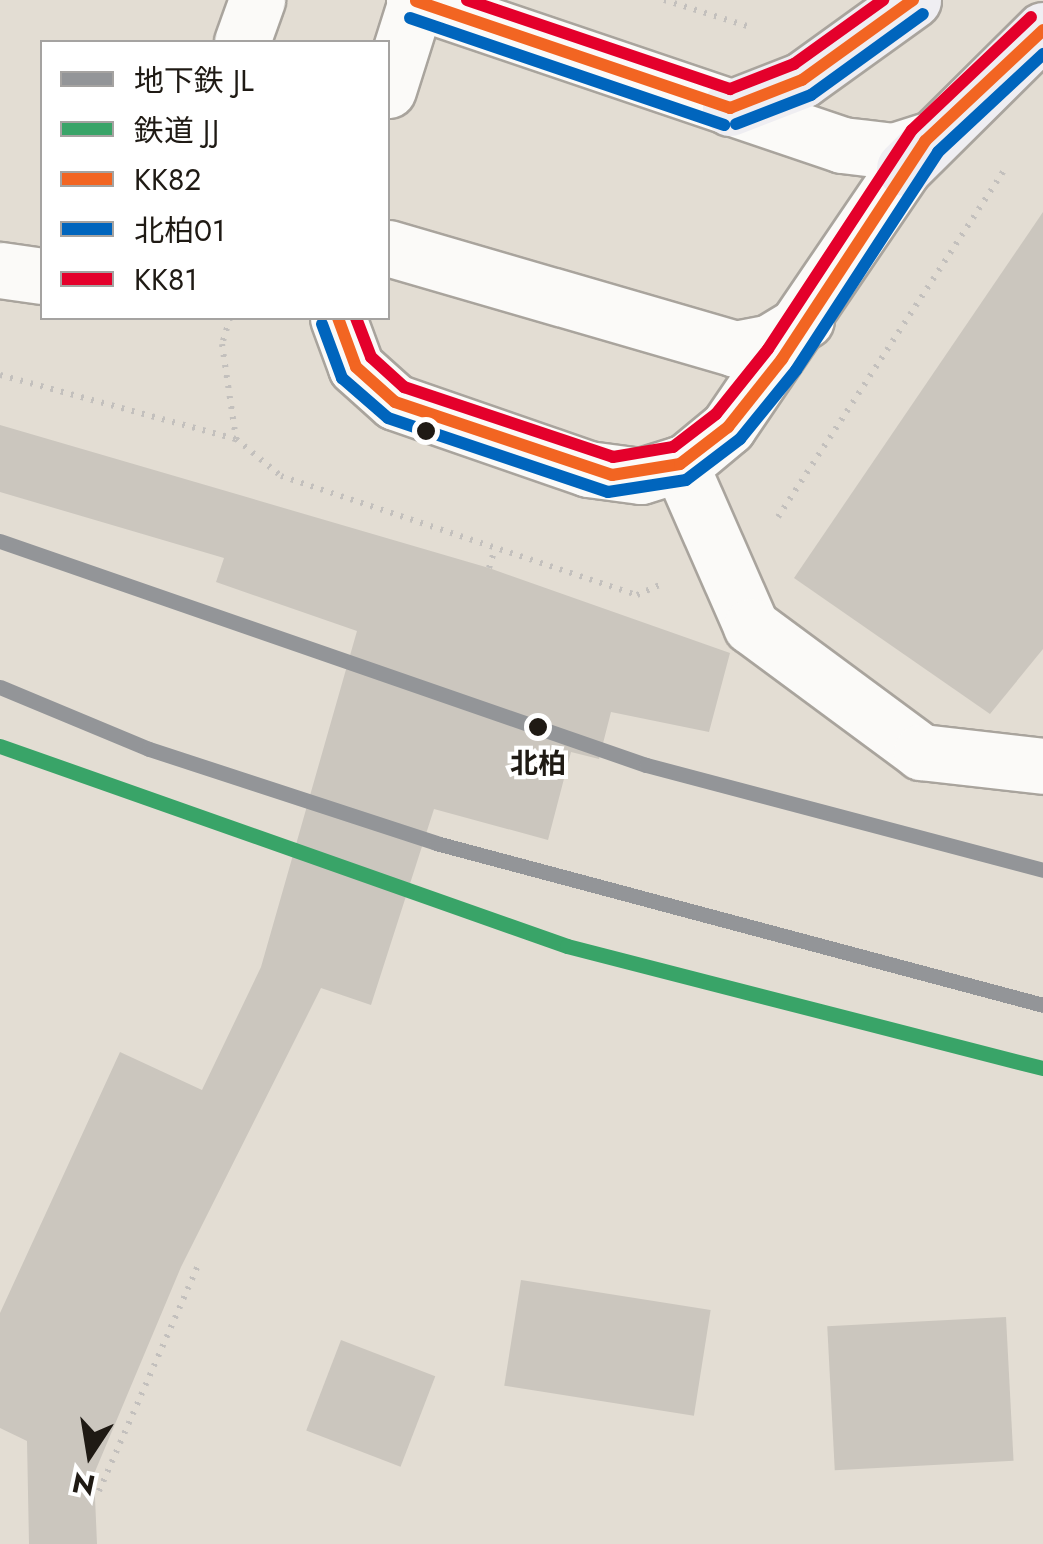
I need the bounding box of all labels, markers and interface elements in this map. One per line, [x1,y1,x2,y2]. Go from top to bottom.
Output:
legend [40,40,390,320]
text: 地下鉄 JL [134,59,254,102]
text: 鉄道 JJ [134,109,219,152]
text: KK82 [134,158,201,201]
text: 北柏01 [134,209,226,252]
text: KK81 [134,258,198,301]
unlabelled marker [416,421,436,441]
marker: 北柏 [522,711,554,743]
place label: 北柏 [510,747,566,781]
north arrow [40,1404,140,1504]
text: N [69,1461,99,1506]

